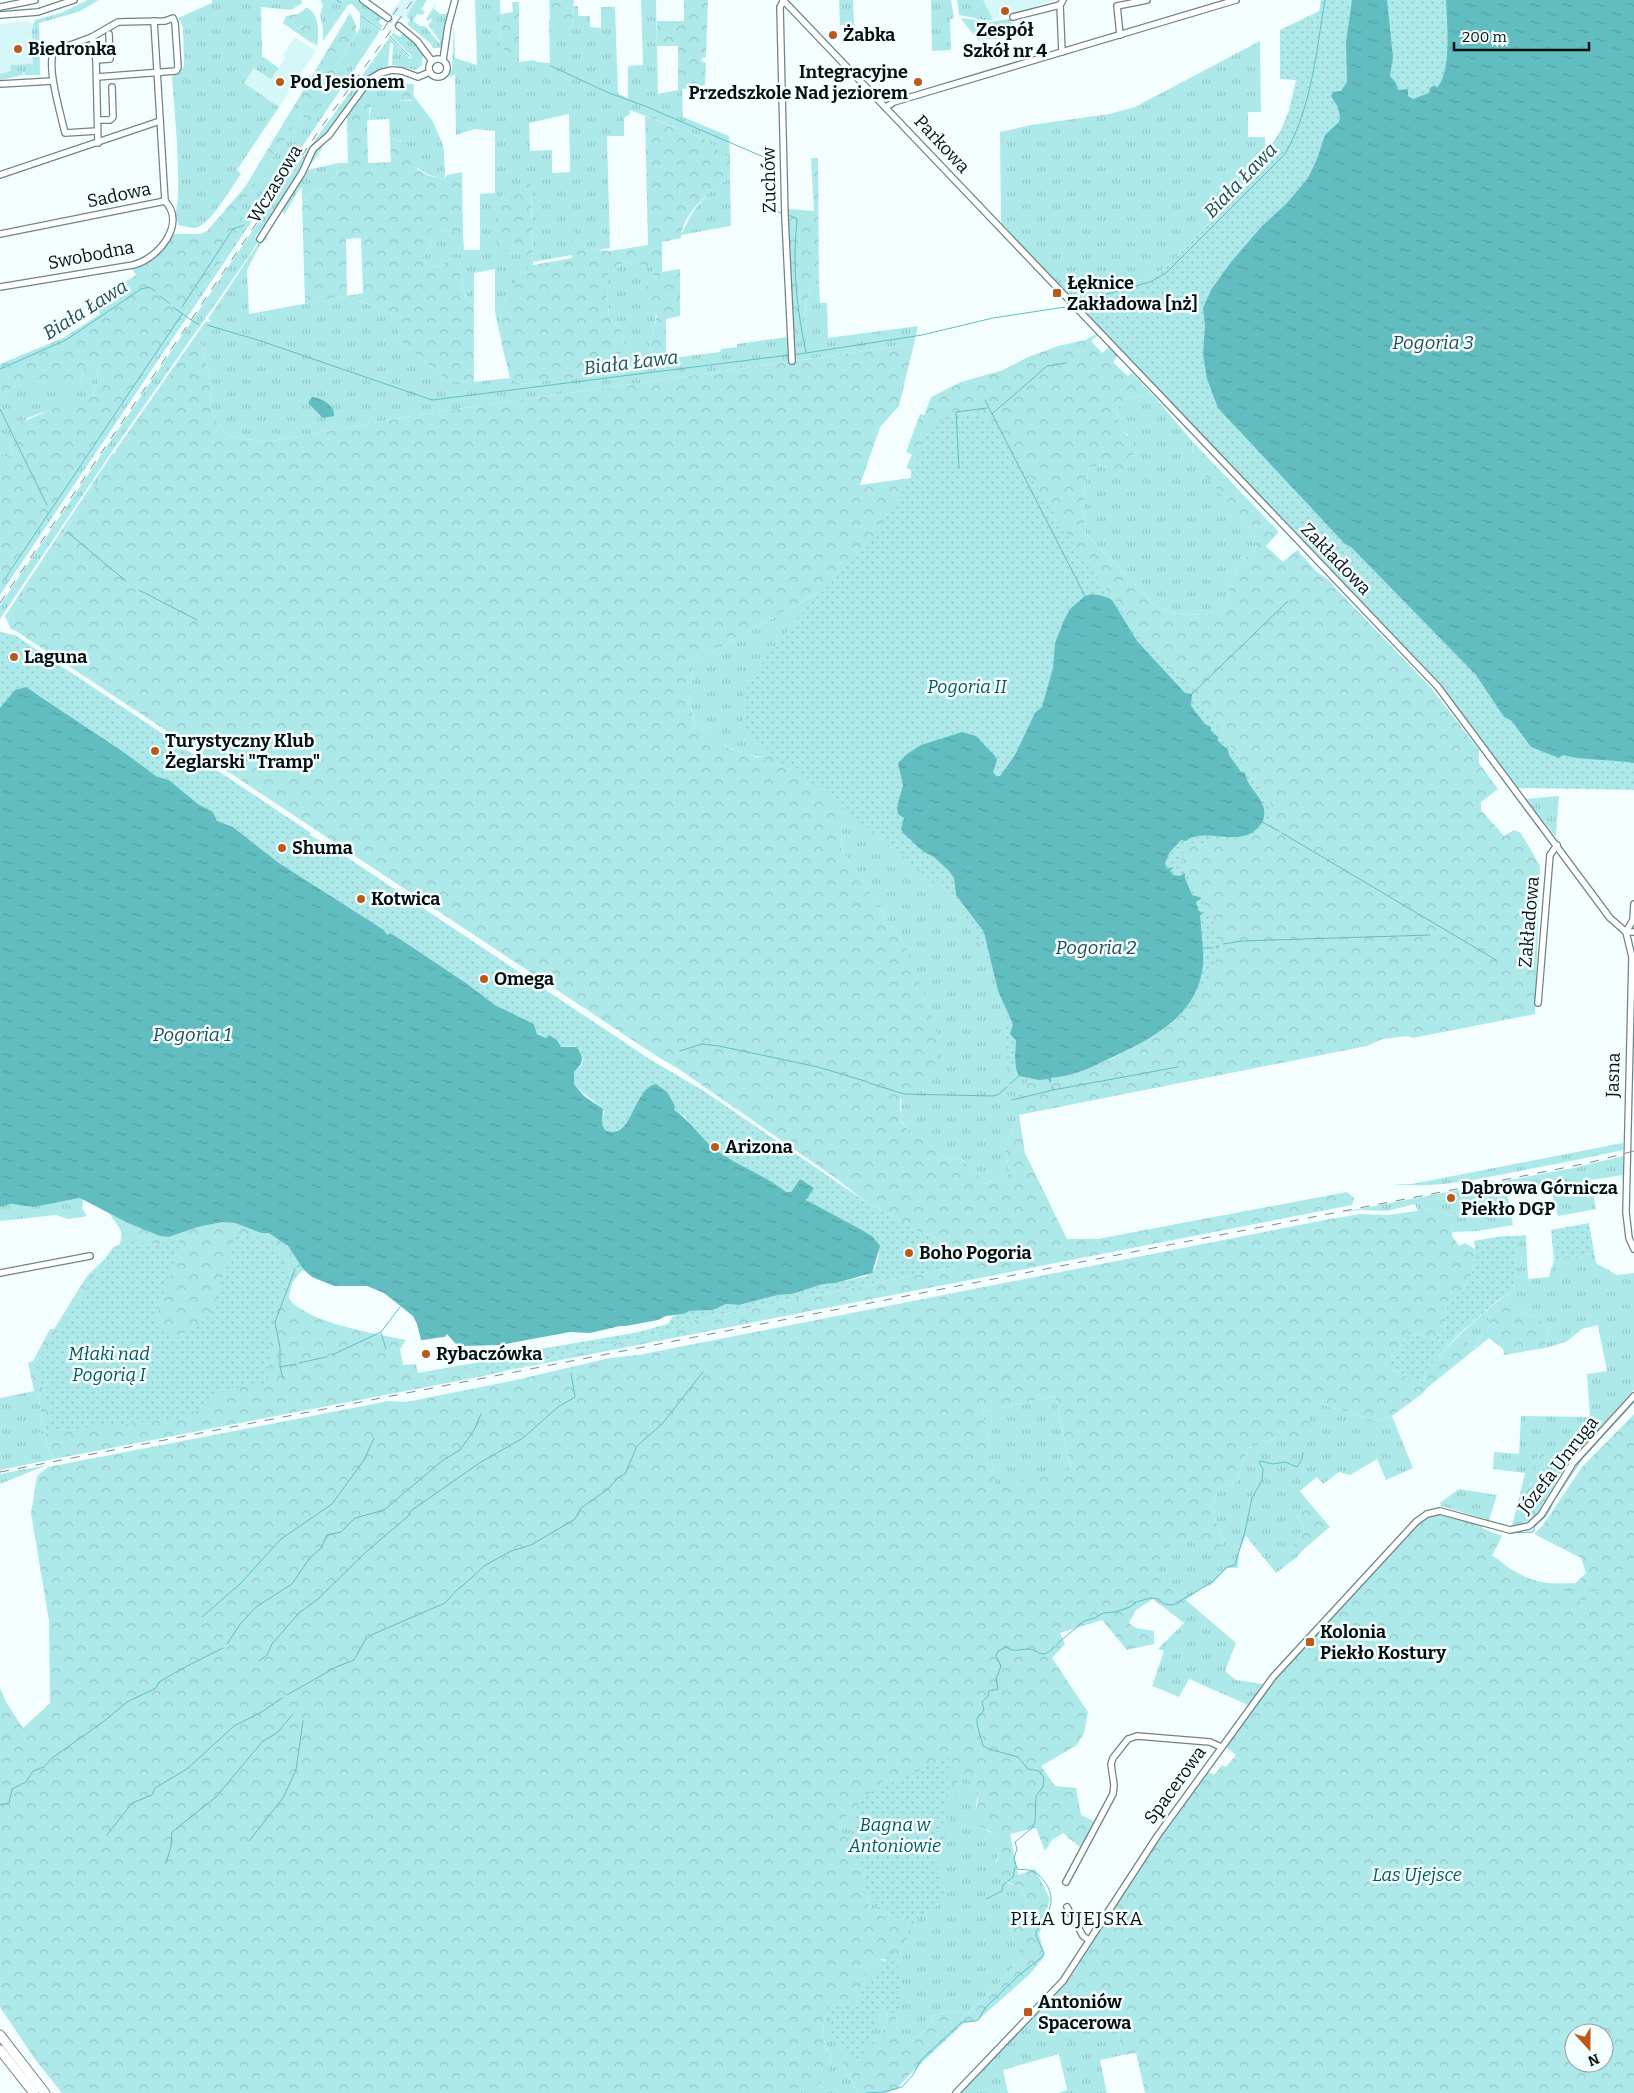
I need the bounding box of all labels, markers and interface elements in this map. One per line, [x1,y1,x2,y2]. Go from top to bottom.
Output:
marker: Zespół Szkół nr 4 [999,5,1011,17]
place label: Zespół Szkół nr 4 [963,19,1047,62]
scale bar [1454,20,1589,52]
place label: Żabka [843,24,895,46]
text: 200 m [1462,28,1507,46]
marker: Żabka [827,29,839,41]
place label: Biedronka [28,38,116,60]
marker: Biedronka [12,43,24,55]
place label: Integracyjne Przedszkole Nad jeziorem [688,61,908,104]
place label: Pod Jesionem [290,71,405,93]
marker: Pod Jesionem [274,76,286,88]
marker: Integracyjne Przedszkole Nad jeziorem [912,76,924,88]
street label: Parkowa [910,110,974,178]
water label: Biała Ława [1199,138,1282,223]
street label: Wczasowa [243,141,307,227]
street label: Zuchów [757,146,781,213]
street label: Sadowa [85,177,153,212]
street label: Swobodna [46,236,136,274]
place label: Łęknice Zakładowa [nż] [1067,272,1198,315]
water label: Biała Ława [39,274,132,344]
marker: Łęknice Zakładowa [nż] [1051,287,1063,299]
water label: Pogoria 3 [1392,331,1474,354]
water label: Biała Ława [582,345,680,380]
street label: Zakładowa [1296,518,1376,600]
place label: Laguna [24,646,87,668]
marker: Laguna [8,651,20,663]
park label: Pogoria II [927,676,1008,698]
place label: Turystyczny Klub Żeglarski "Tramp" [165,730,320,773]
marker: Turystyczny Klub Żeglarski "Tramp" [149,745,161,757]
place label: Shuma [292,837,353,859]
marker: Shuma [276,842,288,854]
street label: Zakładowa [1514,875,1544,969]
place label: Kotwica [371,888,440,910]
marker: Kotwica [355,893,367,905]
water label: Pogoria 2 [1056,936,1137,959]
place label: Omega [494,968,554,990]
marker: Omega [478,973,490,985]
water label: Pogoria 1 [153,1023,231,1046]
street label: Jasna [1601,1052,1625,1099]
place label: Arizona [725,1136,793,1158]
marker: Arizona [709,1141,721,1153]
place label: Dąbrowa Górnicza Piekło DGP [1461,1177,1618,1220]
marker: Dąbrowa Górnicza Piekło DGP [1445,1192,1457,1204]
place label: Boho Pogoria [919,1242,1032,1264]
marker: Boho Pogoria [903,1247,915,1259]
park label: Młaki nad Pogorią I [68,1343,150,1386]
place label: Rybaczówka [436,1343,542,1365]
marker: Rybaczówka [420,1348,432,1360]
street label: Józefa Unruga [1512,1412,1603,1519]
place label: Kolonia Piekło Kostury [1320,1621,1447,1664]
marker: Kolonia Piekło Kostury [1304,1636,1316,1648]
street label: Spacerowa [1139,1742,1211,1828]
park label: Bagna w Antoniowie [848,1814,941,1857]
park label: Las Ujejsce [1372,1864,1462,1886]
district label: PIŁA UJEJSKA [1010,1907,1144,1930]
place label: Antoniów Spacerowa [1038,1991,1131,2034]
marker: Antoniów Spacerowa [1022,2006,1034,2018]
north arrow [1564,2023,1614,2073]
text: N [1585,2050,1602,2070]

